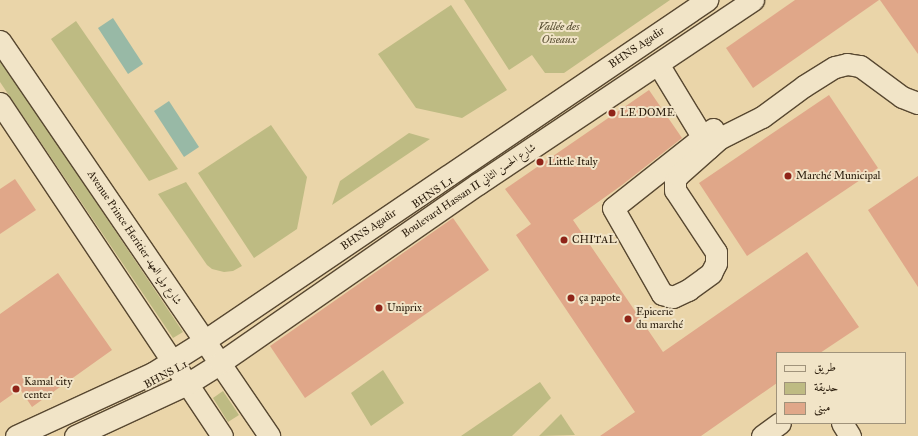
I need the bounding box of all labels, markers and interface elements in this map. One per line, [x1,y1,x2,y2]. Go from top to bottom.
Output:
park label: Vallée des Oiseaux [539,21,579,47]
street label: BHNS Agadir [607,24,667,72]
place label: LE DOME [620,106,675,120]
marker: LE DOME [607,108,617,118]
street label: Boulevard Hassan II شارع الحسن الثاني [399,141,539,241]
place label: Little Italy [548,155,598,169]
marker: Little Italy [535,157,545,167]
street label: Avenue Prince Heritier شارع ولي العهد [84,168,184,308]
place label: Marché Municipal [796,169,881,183]
marker: Marché Municipal [783,171,793,181]
street label: BHNS L1 [410,174,456,212]
street label: BHNS Agadir [339,206,399,254]
place label: CHITAL [572,233,617,247]
marker: CHITAL [559,235,569,245]
place label: ça papote [579,291,620,305]
marker: ça papote [566,293,576,303]
place label: Uniprix [387,301,422,315]
marker: Uniprix [374,303,384,313]
place label: Epicerie du marché [636,306,683,332]
marker: Epicerie du marché [623,314,633,324]
legend [776,352,906,424]
street label: BHNS L1 [142,358,190,392]
text: طريق [814,360,836,374]
place label: Kamal city center [24,376,72,402]
text: حديقة [814,380,838,394]
marker: Kamal city center [11,384,21,394]
text: مبنى [814,400,830,414]

